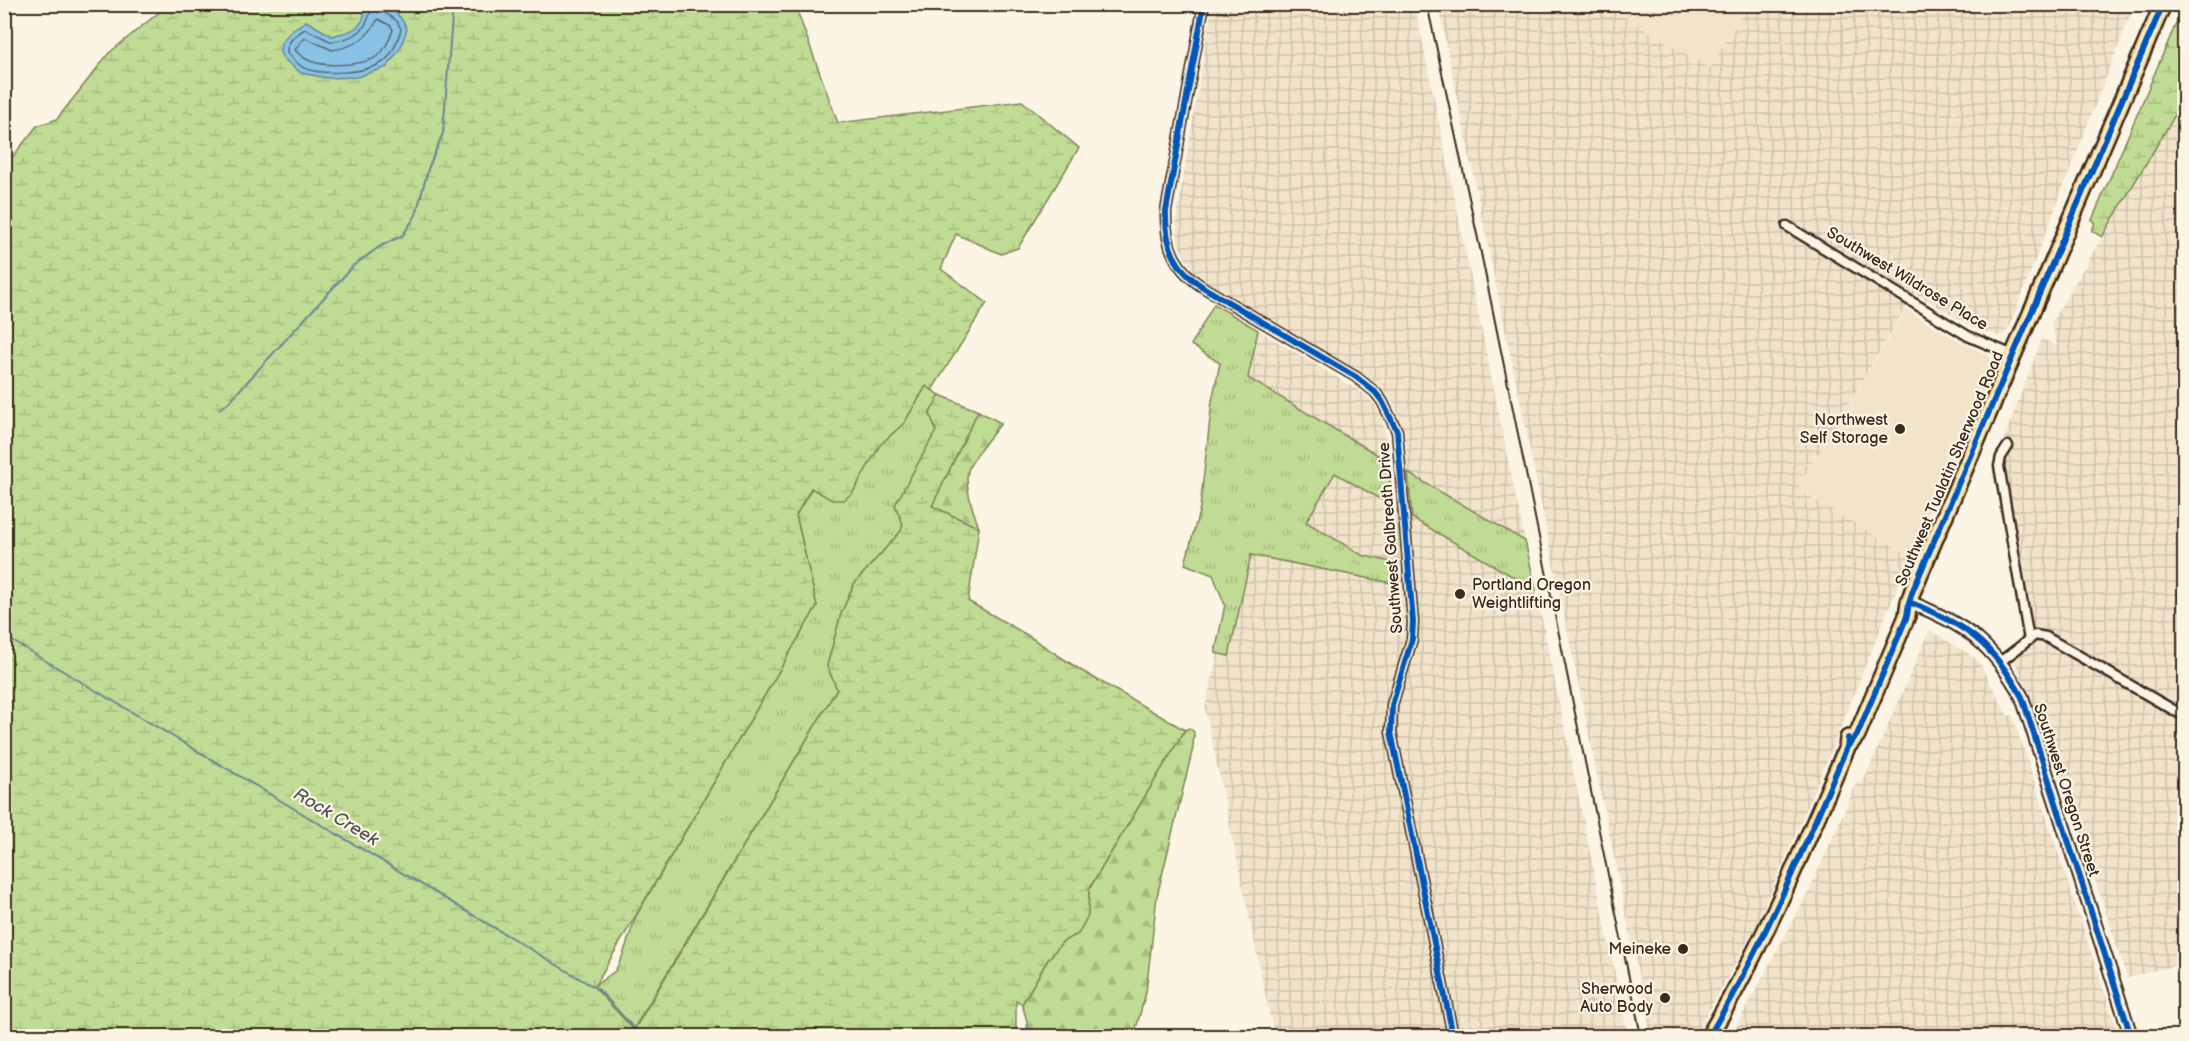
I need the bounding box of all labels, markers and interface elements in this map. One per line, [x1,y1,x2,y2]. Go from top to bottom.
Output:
street label: Southwest Wildrose Place [1823,223,1992,335]
street label: Southwest Tualatin Sherwood Road [1892,349,2008,589]
place label: Northwest Self Storage [1800,411,1888,448]
marker: Northwest Self Storage [1893,422,1907,436]
street label: Southwest Galbreath Drive [1375,441,1407,634]
place label: Portland Oregon Weightlifting [1472,576,1591,613]
marker: Portland Oregon Weightlifting [1453,587,1467,601]
street label: Southwest Oregon Street [2029,701,2103,879]
water label: Rock Creek [290,783,383,851]
place label: Meineke [1608,940,1672,959]
marker: Meineke [1676,942,1690,956]
place label: Sherwood Auto Body [1580,980,1654,1017]
marker: Sherwood Auto Body [1658,991,1672,1005]

